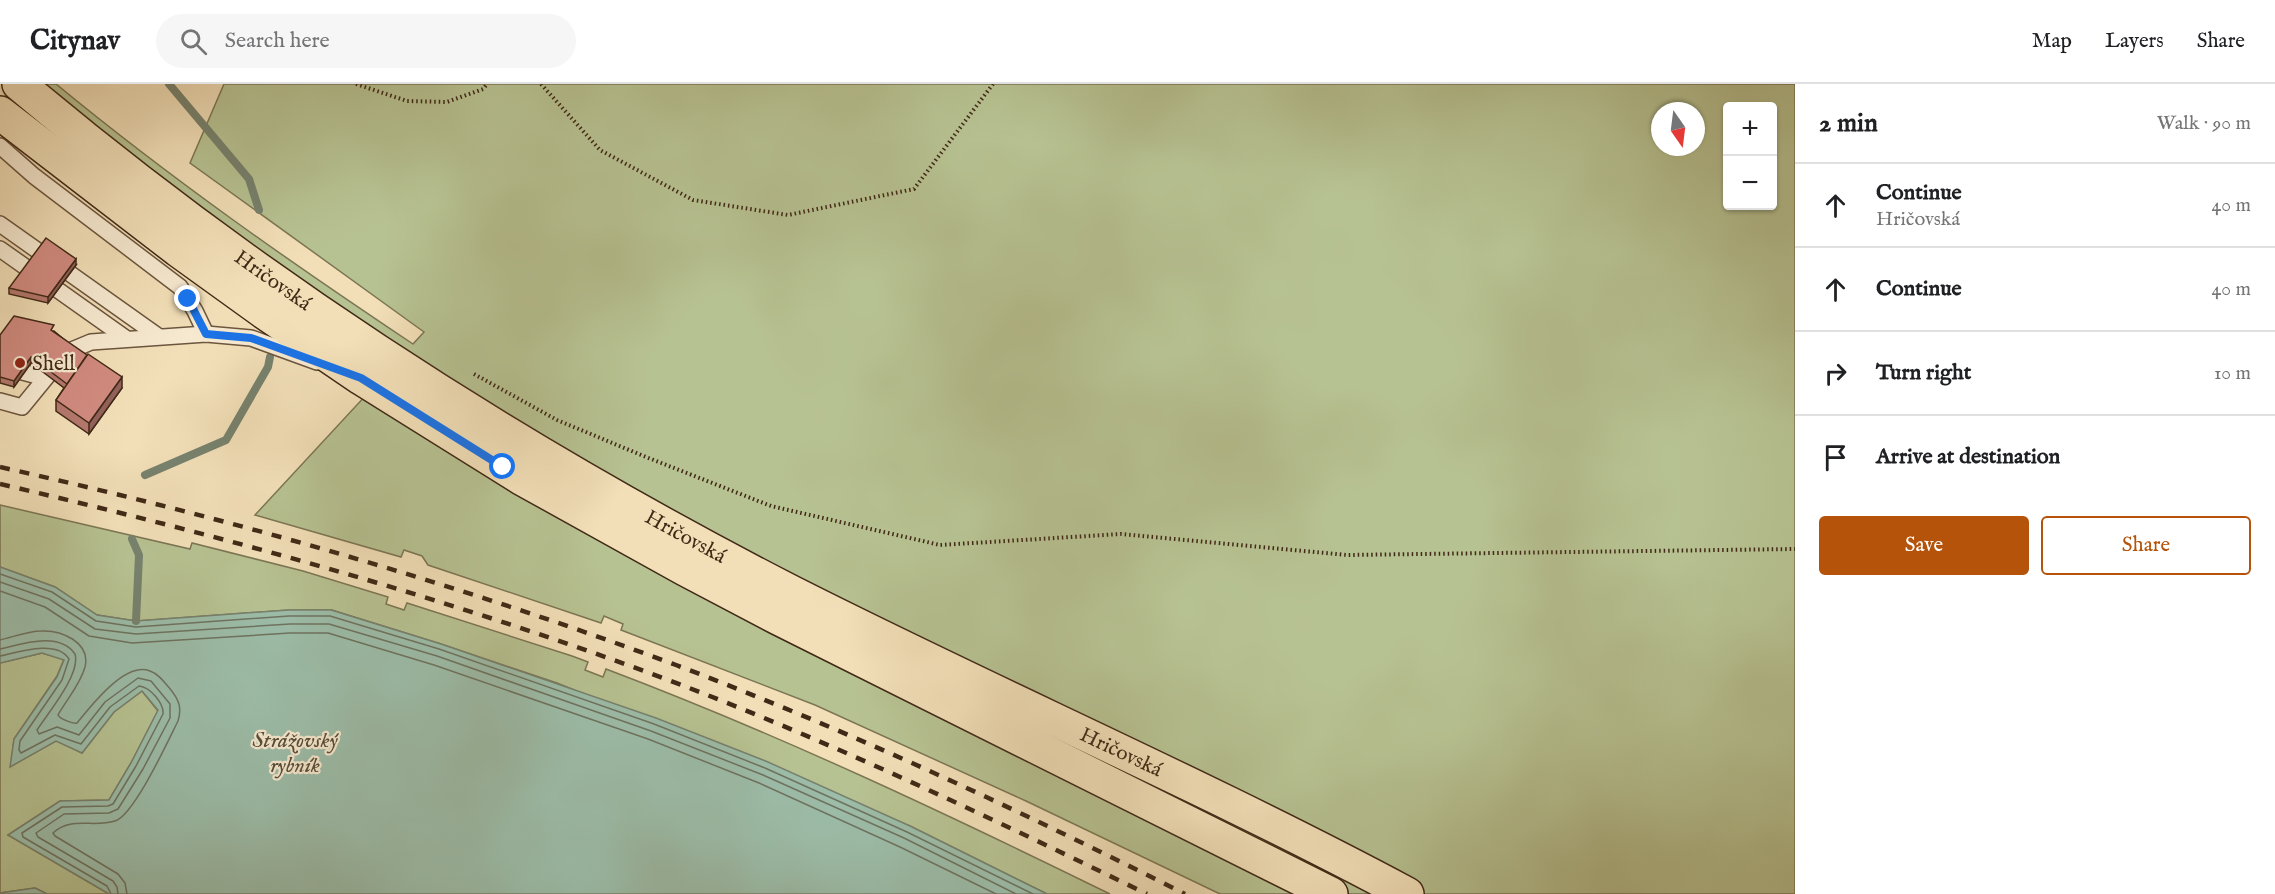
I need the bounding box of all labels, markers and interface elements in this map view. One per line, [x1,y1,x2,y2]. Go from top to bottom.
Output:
search box [156,14,576,68]
text: Citynav [30,24,120,59]
icon: search [177,25,210,58]
text: Search here [225,27,330,55]
text: Map [2032,28,2072,55]
text: Layers [2105,28,2164,55]
text: Share [2197,28,2245,55]
north arrow [1651,102,1705,156]
map controls [1723,102,1777,210]
button: + [1723,102,1777,156]
text: 2 min [1819,107,1878,140]
text: Walk · 90 m [2157,111,2251,136]
button: − [1723,156,1777,210]
text: Continue [1876,179,1962,207]
icon: ahead [1819,189,1852,222]
text: 40 m [2212,193,2251,218]
text: Hričovská [1876,207,1960,232]
street label: Hričovská [228,245,317,318]
icon: ahead [1819,273,1852,306]
text: Continue [1876,275,1962,303]
text: 40 m [2212,277,2251,302]
route end [174,285,200,311]
place label: Shell [32,351,75,378]
marker: Shell [13,356,27,370]
icon: right [1819,357,1852,390]
text: Turn right [1876,359,1971,387]
text: 10 m [2214,361,2251,386]
icon: arrive [1819,441,1852,474]
text: Arrive at destination [1876,443,2060,471]
route start [489,453,515,479]
street label: Hričovská [640,504,731,571]
button: Save [1819,516,2029,575]
button: Share [2041,516,2251,575]
street label: Hričovská [1075,722,1167,785]
water label: Strážovský rybník [252,727,340,780]

